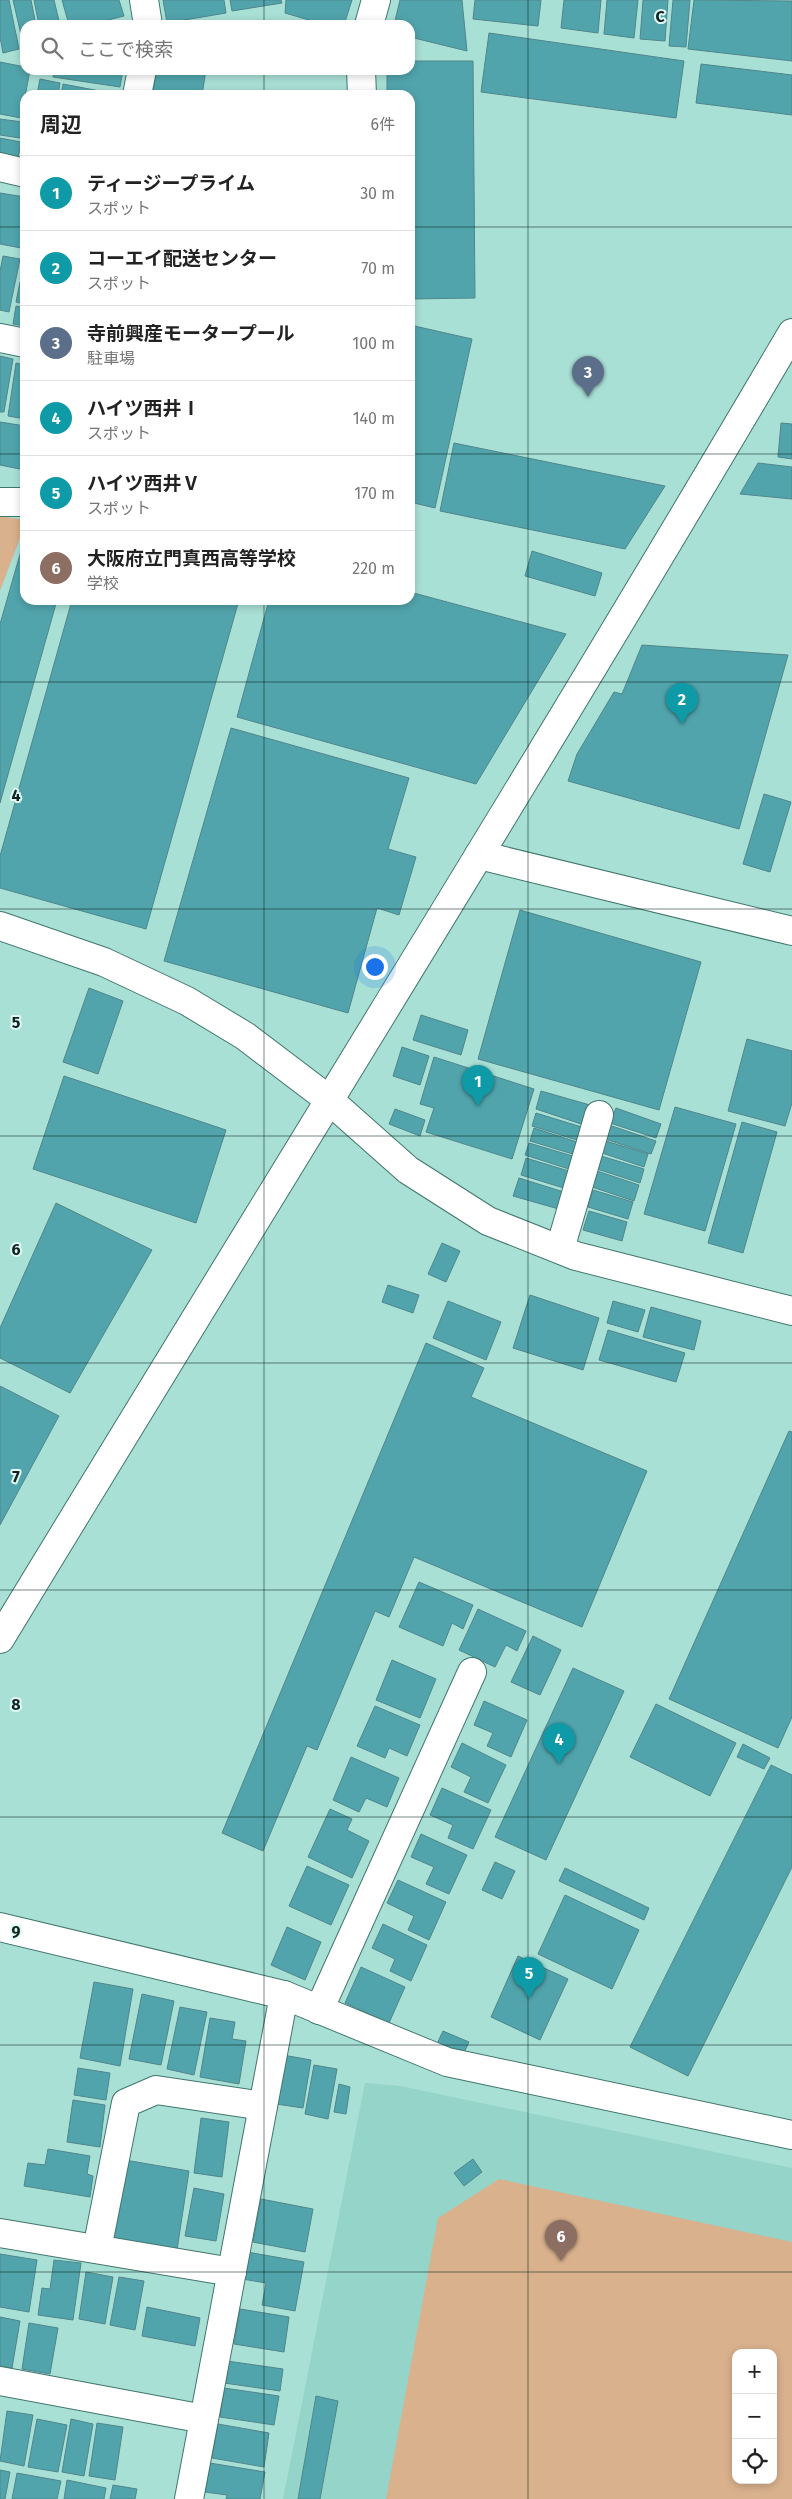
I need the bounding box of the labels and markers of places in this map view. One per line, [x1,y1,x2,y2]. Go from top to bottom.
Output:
pin: 3 [572,356,604,397]
pin: 2 [666,683,698,724]
pin: 1 [462,1065,494,1106]
pin: 4 [543,1723,575,1764]
pin: 5 [513,1957,545,1998]
pin: 6 [545,2220,577,2261]

